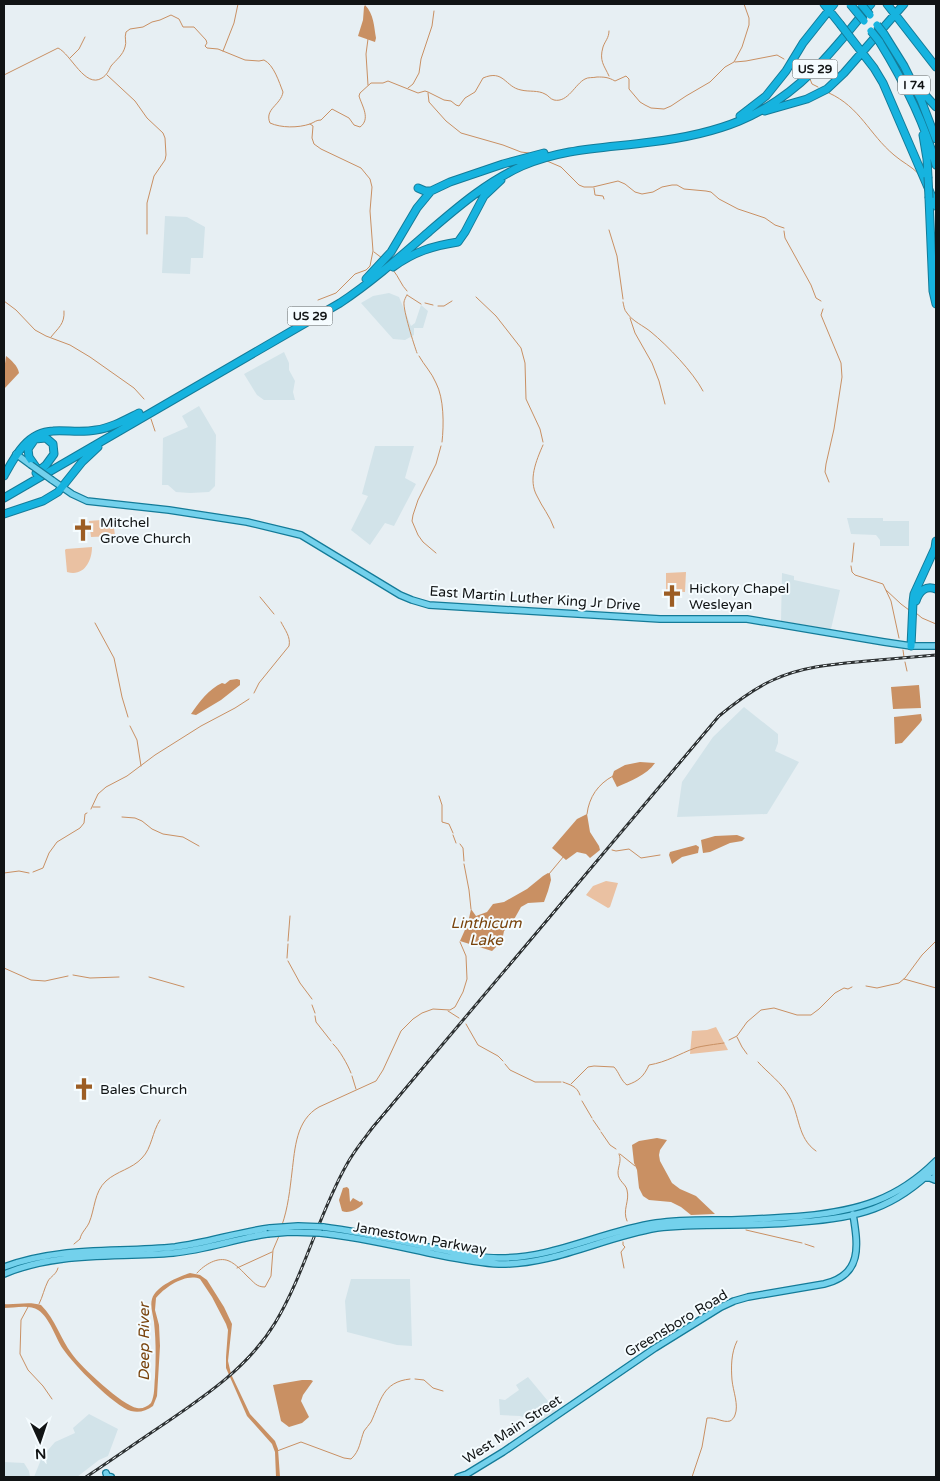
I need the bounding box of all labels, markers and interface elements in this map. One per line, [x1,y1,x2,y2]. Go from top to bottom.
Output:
road number: US 29 [792,60,838,78]
road number: I 74 [898,76,930,94]
road number: US 29 [288,306,332,326]
place label: Mitchel Grove Church [100,514,191,547]
church icon: Mitchel Grove Church [70,517,96,543]
place label: Hickory Chapel Wesleyan [689,580,789,613]
street label: East Martin Luther King Jr Drive [429,583,641,614]
church icon: Hickory Chapel Wesleyan [659,583,685,609]
water label: Linthicum Lake [451,914,523,949]
church icon: Bales Church [71,1076,97,1102]
place label: Bales Church [100,1081,187,1098]
street label: Jamestown Parkway [352,1218,488,1259]
street label: Greensboro Road [622,1286,731,1361]
water label: Deep River [135,1301,153,1381]
street label: West Main Street [460,1391,565,1468]
north arrow [15,1416,65,1466]
text: N [35,1445,47,1462]

